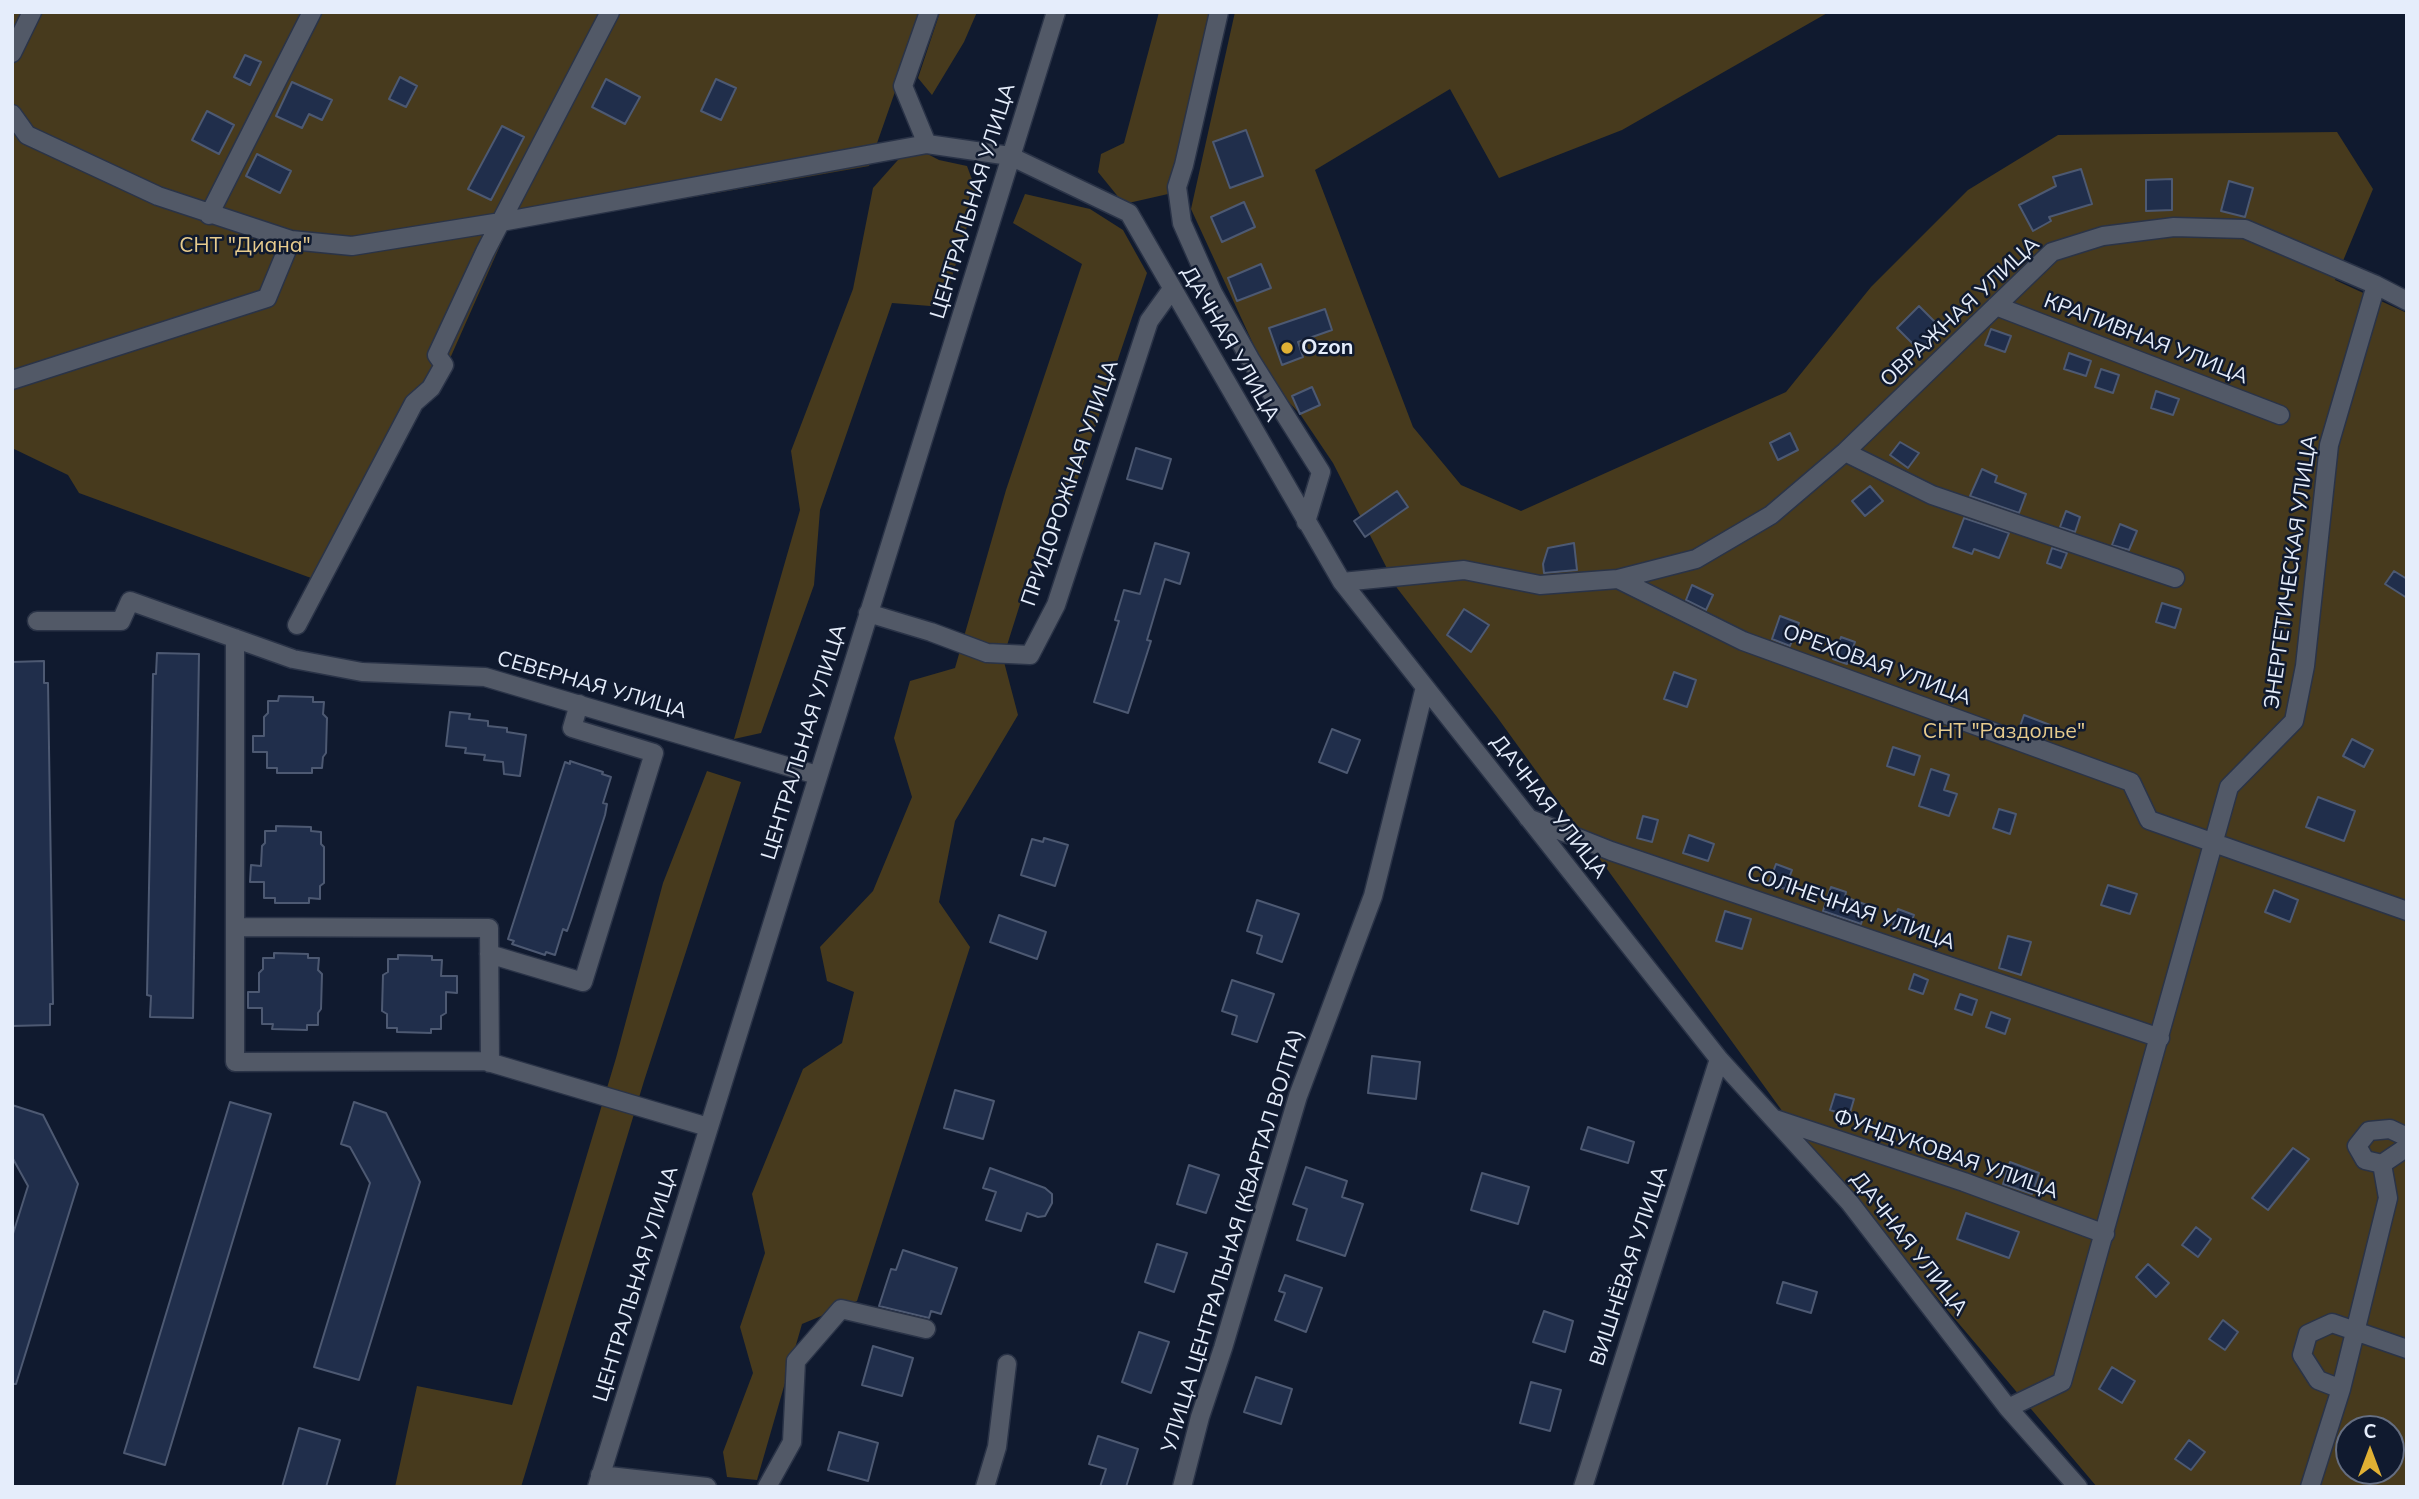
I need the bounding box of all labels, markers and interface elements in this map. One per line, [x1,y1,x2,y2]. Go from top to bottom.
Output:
street label: ЦЕНТРАЛЬНАЯ УЛИЦА [925,80,1021,322]
street label: ОВРАЖНАЯ УЛИЦА [1875,232,2045,392]
park label: СНТ "Диана" [179,233,311,259]
street label: ДАЧНАЯ УЛИЦА [1175,262,1285,426]
street label: КРАПИВНАЯ УЛИЦА [2040,288,2252,390]
place label: Ozon [1301,335,1353,361]
marker: Ozon [1279,340,1295,356]
street label: ПРИДОРОЖНАЯ УЛИЦА [1016,357,1124,609]
street label: ЭНЕРГЕТИЧЕСКАЯ УЛИЦА [2259,433,2323,711]
street label: ОРЕХОВАЯ УЛИЦА [1779,619,1975,711]
street label: ЦЕНТРАЛЬНАЯ УЛИЦА [756,621,852,863]
street label: СЕВЕРНАЯ УЛИЦА [494,646,690,724]
park label: СНТ "Раздолье" [1923,719,2085,745]
street label: ДАЧНАЯ УЛИЦА [1485,730,1613,884]
street label: СОЛНЕЧНАЯ УЛИЦА [1744,860,1958,956]
street label: УЛИЦА ЦЕНТРАЛЬНАЯ (КВАРТАЛ ВОЛТА) [1156,1026,1310,1456]
street label: ФУНДУКОВАЯ УЛИЦА [1830,1104,2062,1204]
street label: ЦЕНТРАЛЬНАЯ УЛИЦА [588,1163,684,1405]
street label: ВИШНЁВАЯ УЛИЦА [1585,1163,1673,1369]
street label: ДАЧНАЯ УЛИЦА [1845,1167,1973,1321]
north arrow [2335,1415,2405,1485]
text: С [2363,1419,2377,1443]

